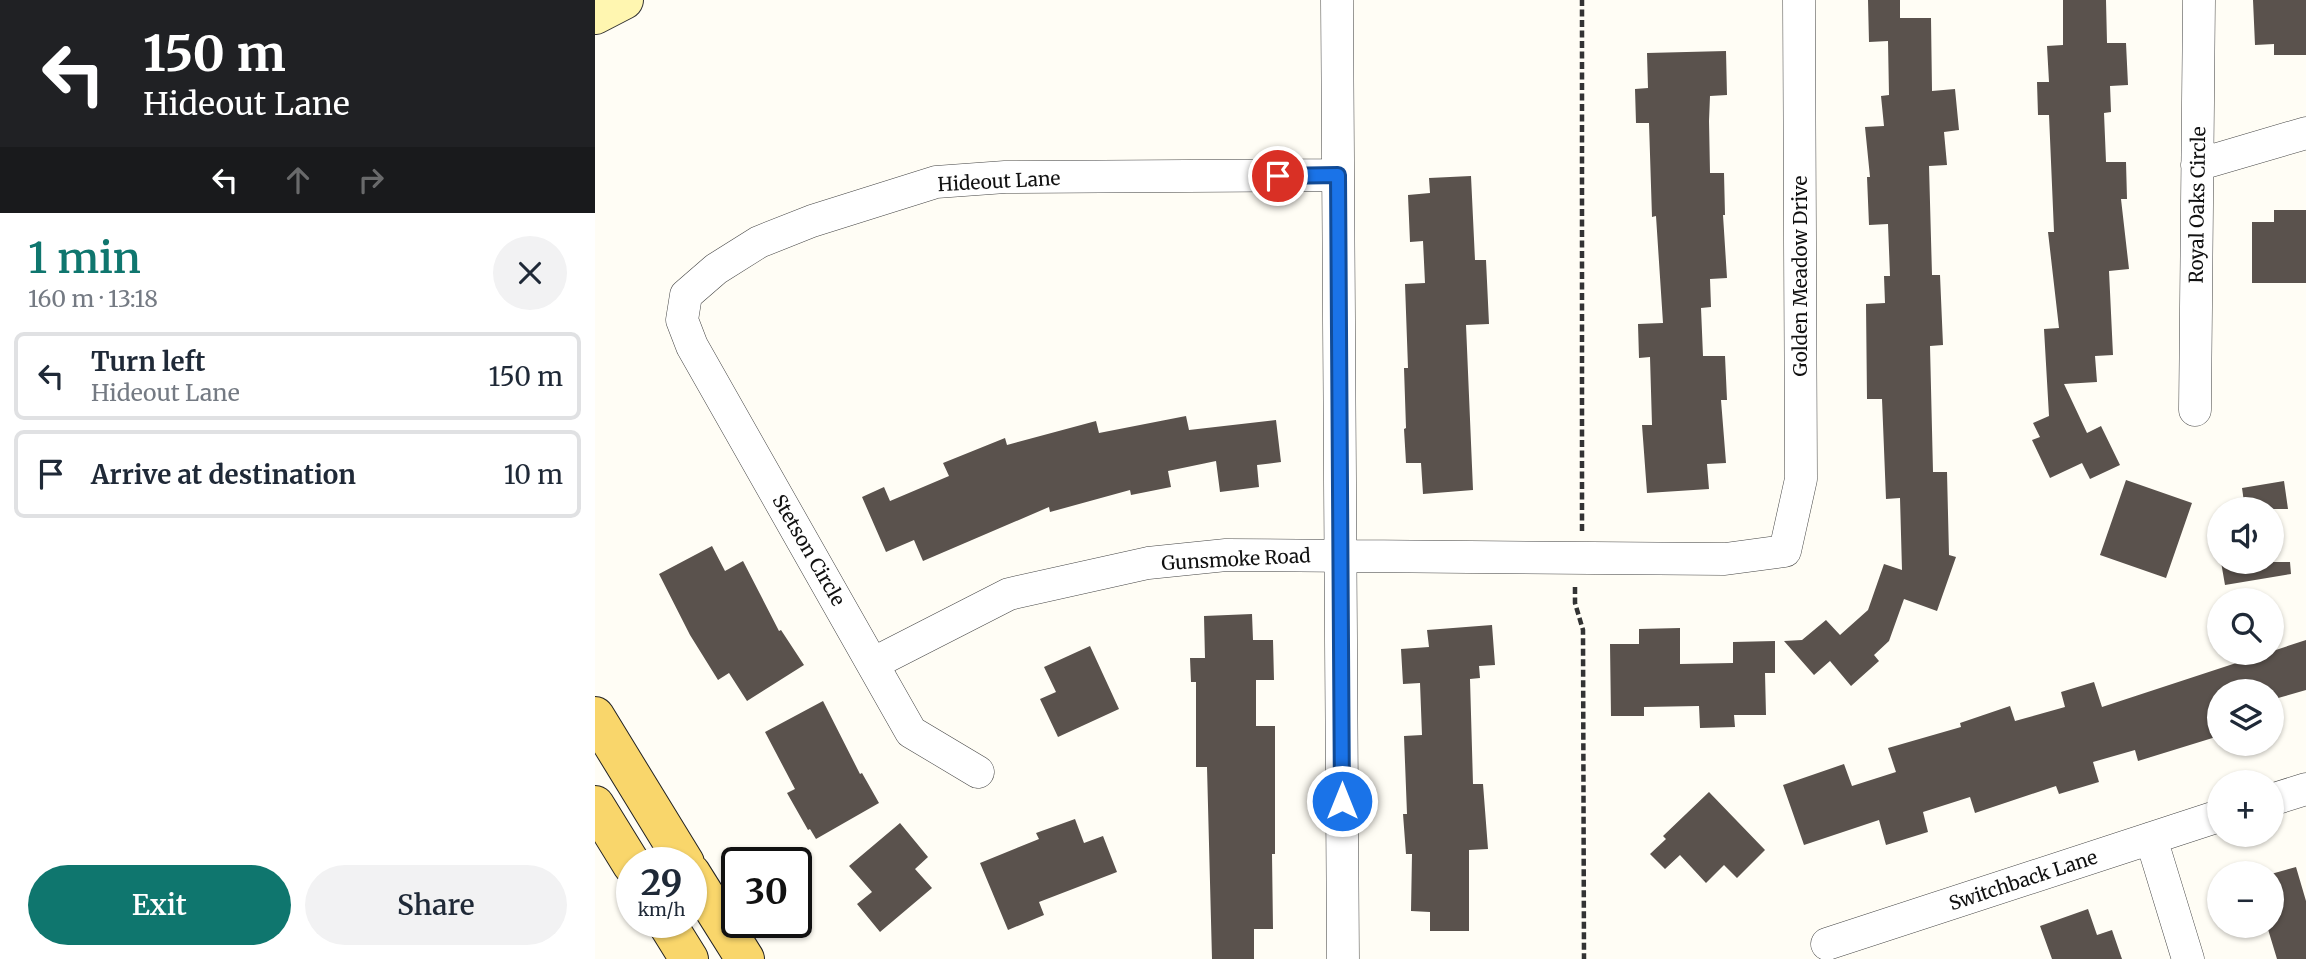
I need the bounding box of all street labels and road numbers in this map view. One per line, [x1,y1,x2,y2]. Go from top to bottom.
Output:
street label: Royal Oaks Circle [2184,126,2210,284]
street label: Hideout Lane [937,166,1061,196]
street label: Golden Meadow Drive [1788,175,1812,376]
street label: Stetson Circle [767,490,851,610]
street label: Gunsmoke Road [1161,543,1311,575]
street label: Switchback Lane [1946,845,2100,915]

